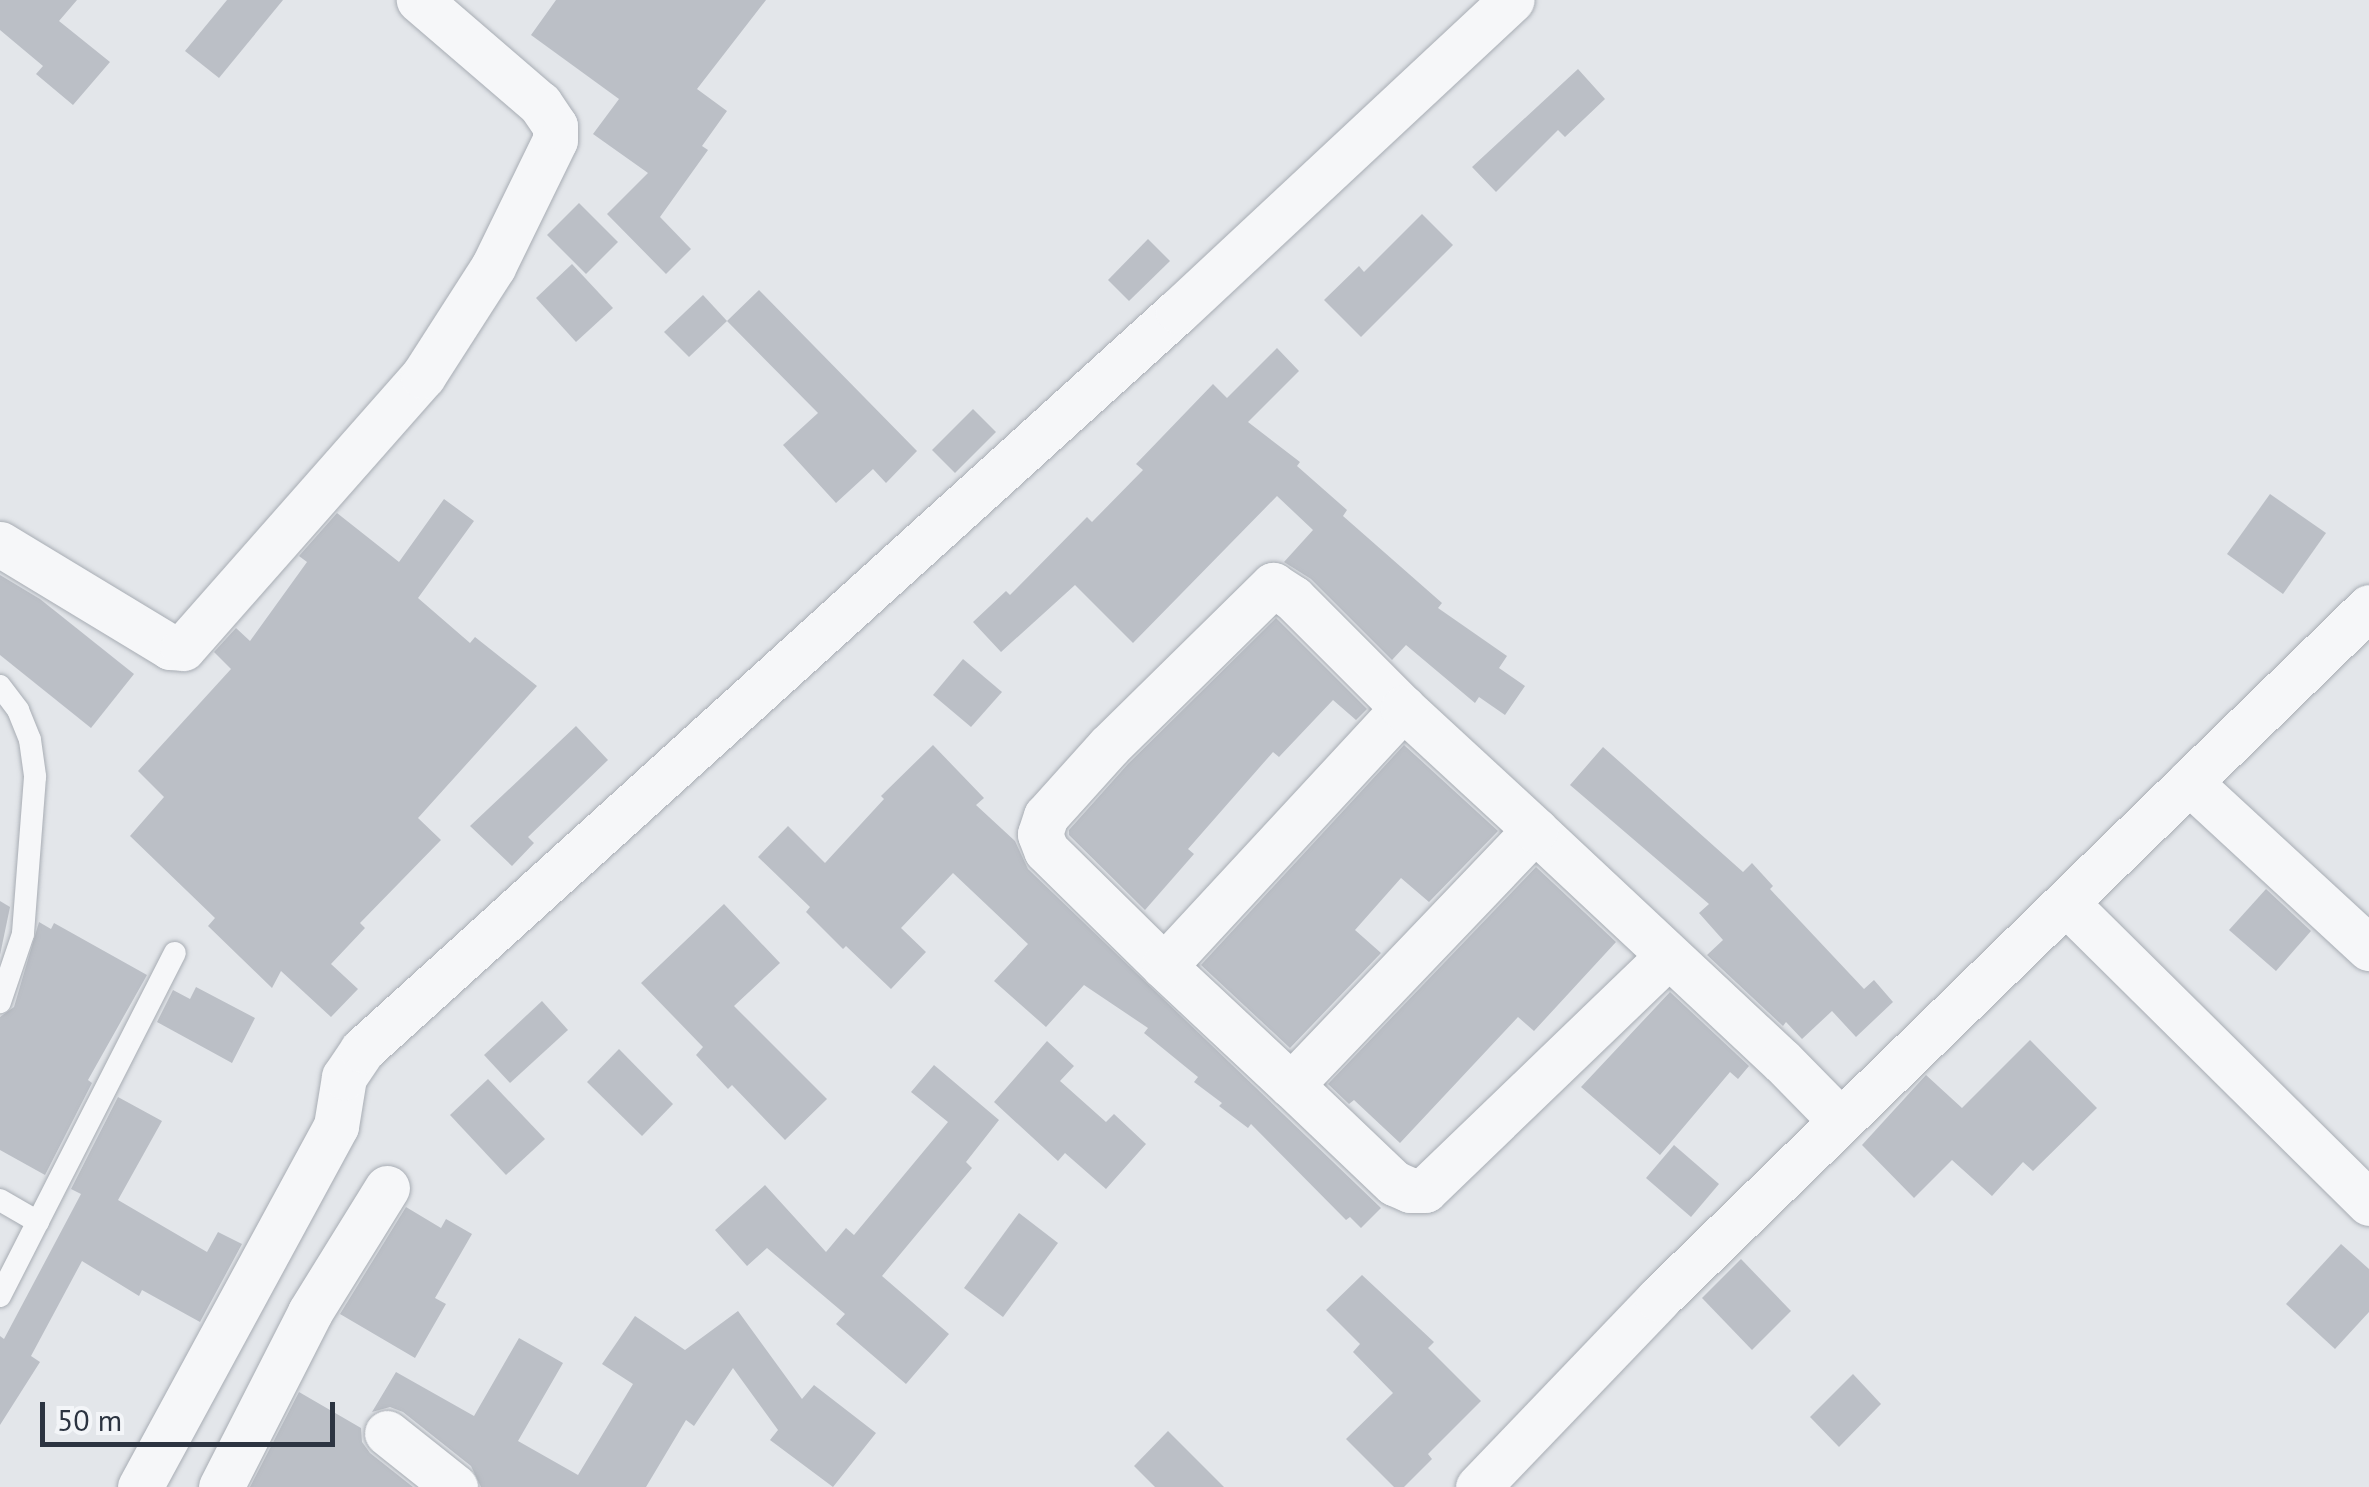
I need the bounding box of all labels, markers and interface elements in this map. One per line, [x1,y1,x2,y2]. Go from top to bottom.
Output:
scale bar [45,1382,340,1444]
text: 50 m [57,1400,122,1439]

